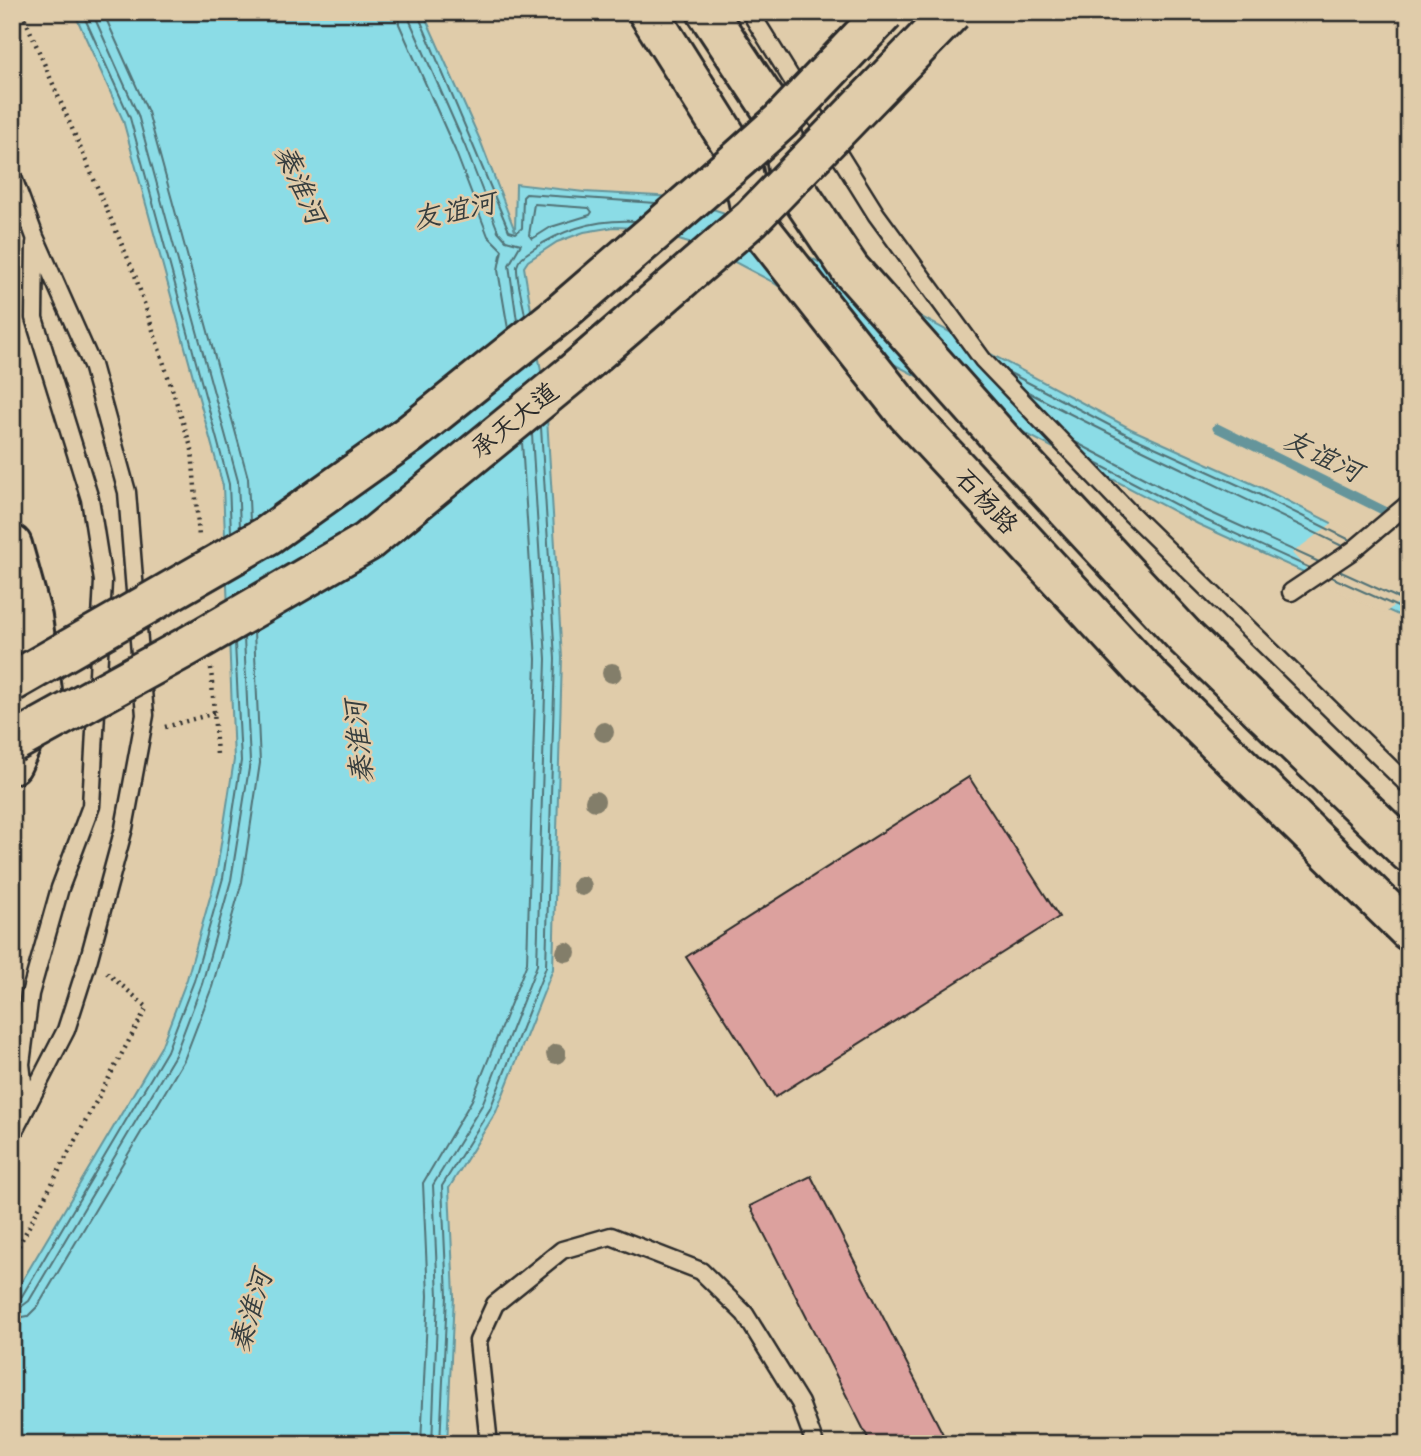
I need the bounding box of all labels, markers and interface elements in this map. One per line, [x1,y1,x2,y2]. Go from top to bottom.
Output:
water label: 秦淮河 [268,139,336,233]
water label: 友谊河 [409,184,503,235]
street label: 承天大道 [464,375,564,465]
water label: 友谊河 [1278,421,1372,490]
street label: 石杨路 [949,462,1025,540]
water label: 秦淮河 [336,694,379,786]
water label: 秦淮河 [221,1262,280,1356]

